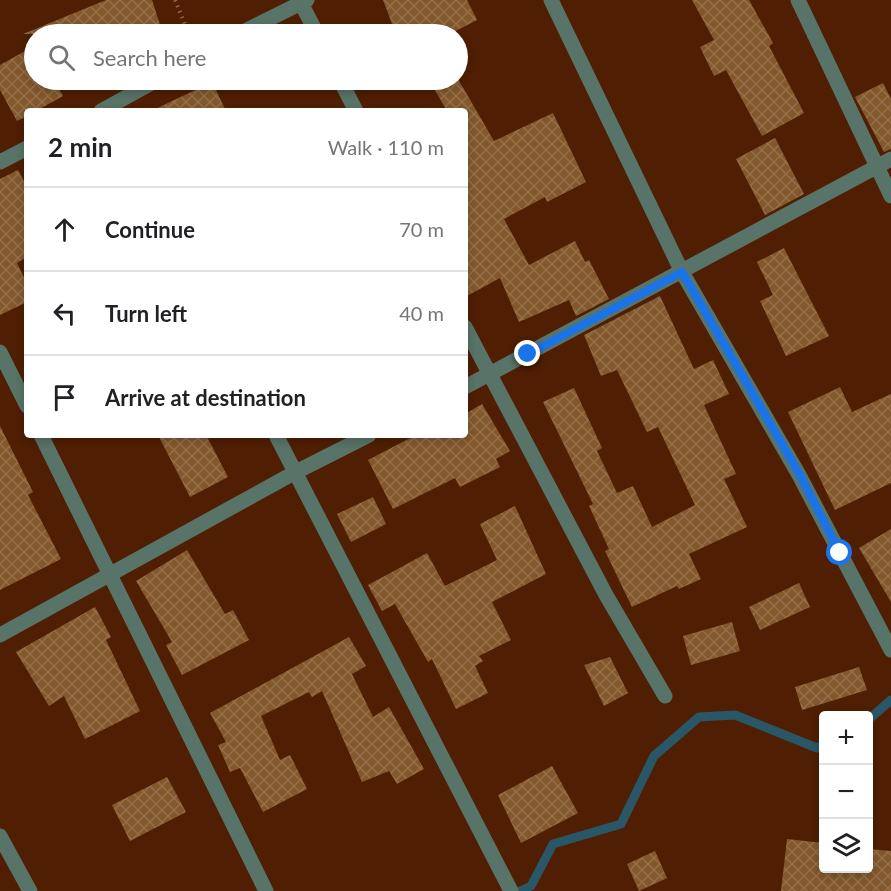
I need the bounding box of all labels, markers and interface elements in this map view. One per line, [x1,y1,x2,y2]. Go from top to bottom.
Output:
search box [24,24,468,90]
icon: search [45,41,78,74]
text: Search here [93,44,206,71]
text: 2 min [48,131,112,163]
text: Walk · 110 m [328,135,444,159]
icon: ahead [48,213,81,246]
text: Continue [105,216,195,243]
text: 70 m [399,217,444,241]
icon: left [48,297,81,330]
text: Turn left [105,300,187,327]
text: 40 m [399,301,444,325]
route end [514,340,540,366]
icon: arrive [48,381,81,414]
text: Arrive at destination [105,384,306,411]
route start [826,539,852,565]
map controls [819,711,873,873]
button: + [819,711,873,765]
button: − [819,765,873,819]
button: layers [819,819,873,873]

